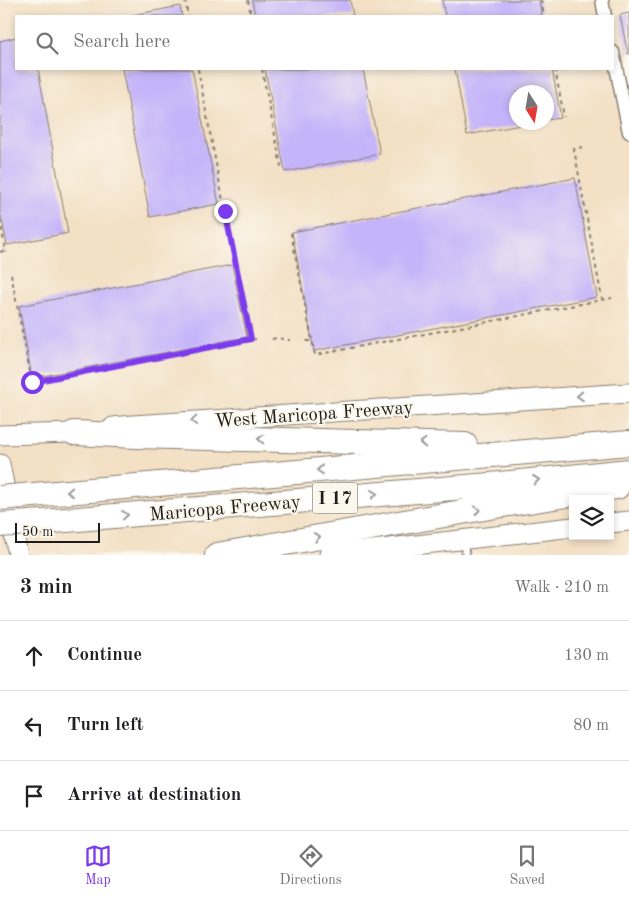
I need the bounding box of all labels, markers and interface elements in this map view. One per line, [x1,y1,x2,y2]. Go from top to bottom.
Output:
search box [15,15,614,70]
icon: search [33,29,61,57]
text: Search here [73,33,170,52]
north arrow [509,85,554,130]
route end [214,200,237,223]
route start [21,371,44,394]
one-way arrow [576,391,584,402]
street label: West Maricopa Freeway [214,399,414,432]
one-way arrow [189,415,197,426]
one-way arrow [257,434,264,444]
one-way arrow [419,438,427,449]
one-way arrow [315,465,323,476]
one-way arrow [532,475,540,486]
road number: I 17 [312,482,358,514]
one-way arrow [66,486,74,497]
one-way arrow [371,489,379,500]
street label: Maricopa Freeway [149,493,302,526]
map controls [569,495,614,540]
button: layers [569,495,614,540]
one-way arrow [472,505,481,515]
one-way arrow [121,510,129,521]
scale bar [15,520,100,543]
text: 50 m [22,525,53,539]
one-way arrow [312,533,321,543]
text: 3 min [20,577,73,598]
text: Walk · 210 m [514,580,609,596]
icon: ahead [20,642,48,670]
text: Continue [67,646,142,665]
text: 130 m [564,648,609,664]
icon: left [20,712,48,740]
text: Turn left [67,716,144,735]
text: 80 m [573,718,609,734]
icon: arrive [20,782,48,810]
text: Arrive at destination [67,786,241,805]
tab: Map [84,842,112,889]
tab: Directions [280,842,342,889]
tab: Saved [509,842,545,889]

